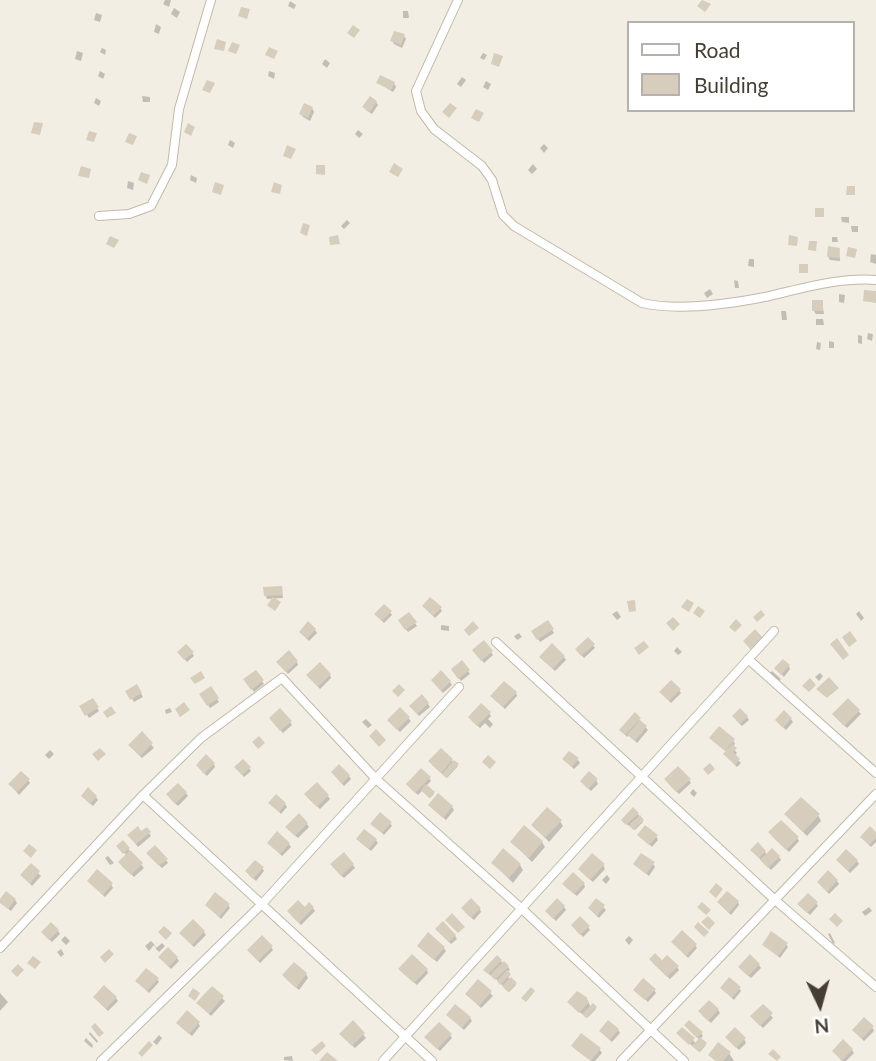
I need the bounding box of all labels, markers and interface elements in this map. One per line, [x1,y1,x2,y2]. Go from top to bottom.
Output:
legend [628,21,855,112]
text: Road [694,37,741,62]
text: Building [694,72,769,97]
north arrow [785,970,855,1040]
text: N [814,1014,830,1039]

